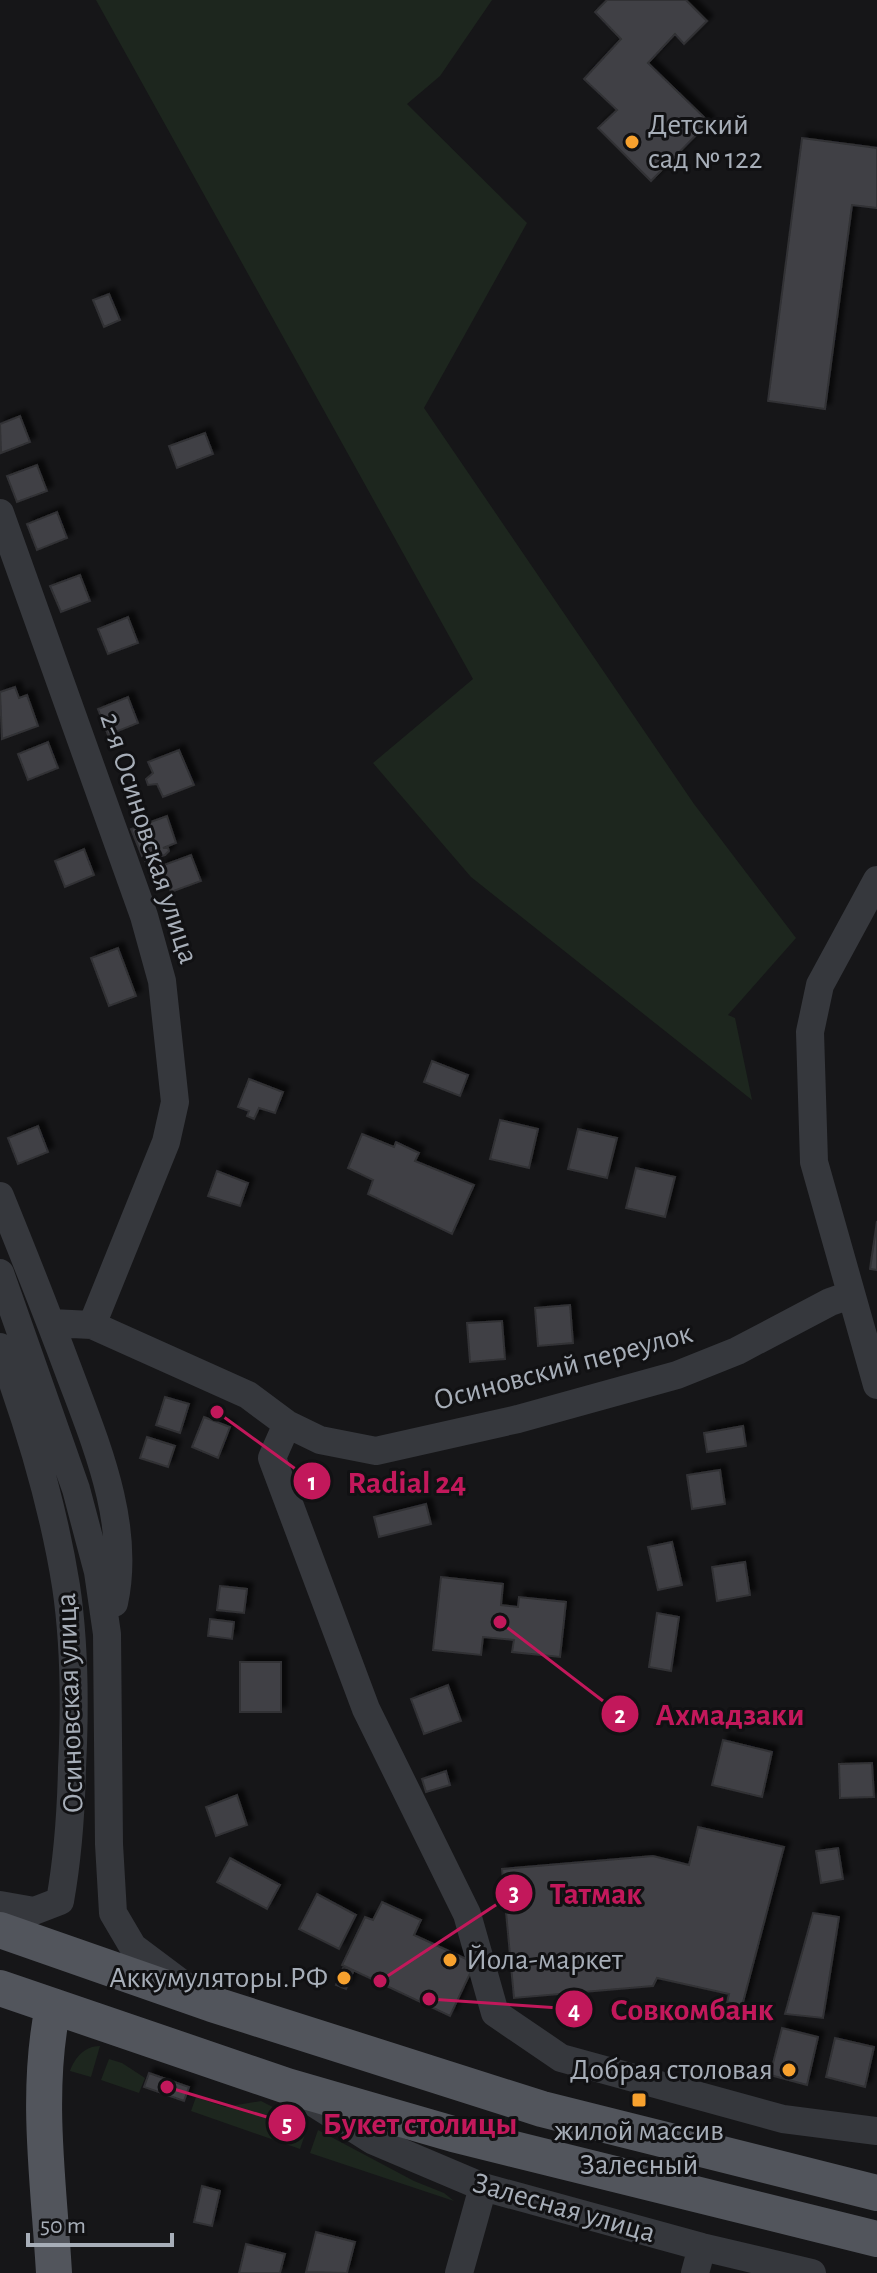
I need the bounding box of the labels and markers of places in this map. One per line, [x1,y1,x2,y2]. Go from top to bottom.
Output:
place label: Детский сад № 122 [648,110,762,174]
marker: Детский сад № 122 [623,133,641,151]
callout: Radial 24 [292,1453,483,1509]
callout: Ахмадзаки [600,1686,821,1742]
callout: Татмак [494,1865,658,1921]
place label: Йола-маркет [466,1944,623,1975]
marker: Йола-маркет [441,1951,459,1969]
place label: Аккумуляторы.РФ [109,1963,328,1993]
marker: Аккумуляторы.РФ [335,1969,353,1987]
callout: Совкомбанк [554,1981,789,2037]
place label: Добрая столовая [570,2055,773,2085]
marker: Добрая столовая [780,2061,798,2079]
marker: жилой массив Залесный [630,2091,648,2109]
callout: Букет столицы [267,2095,534,2151]
place label: жилой массив Залесный [554,2116,724,2180]

